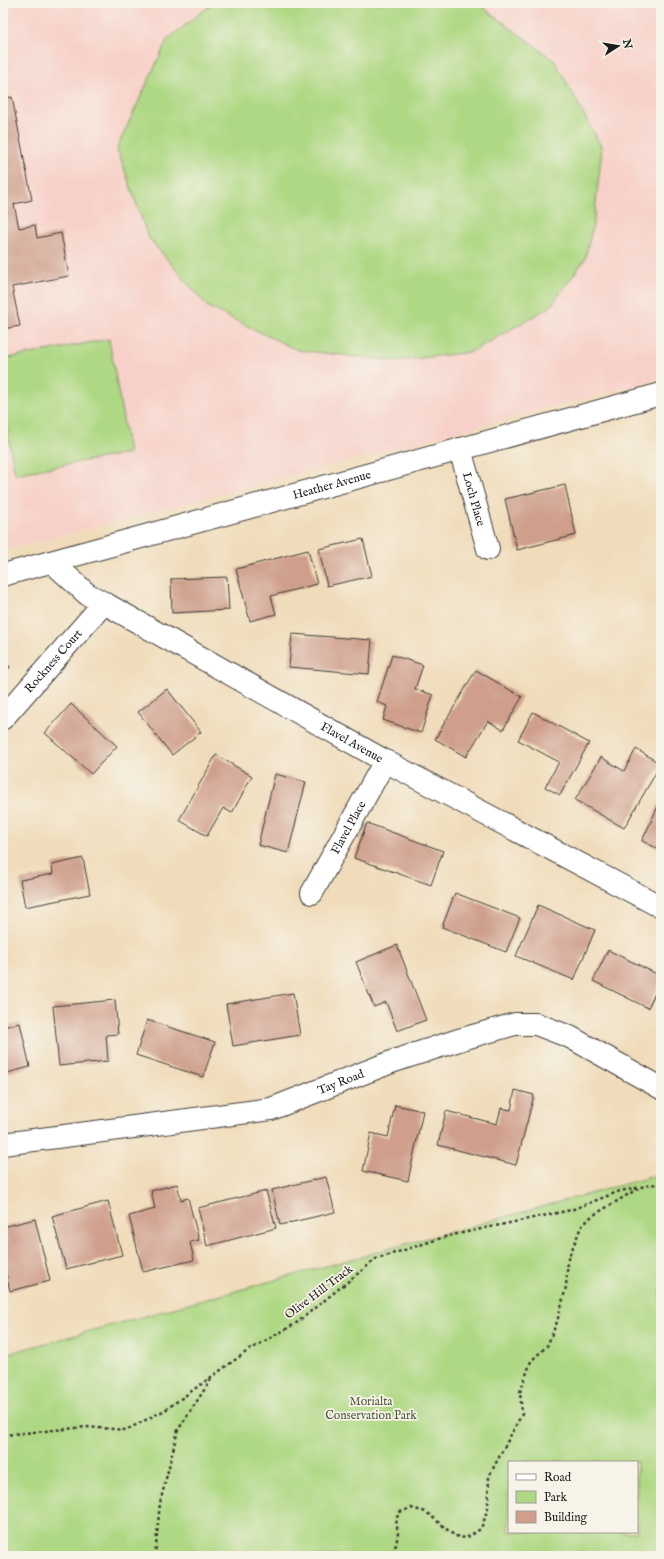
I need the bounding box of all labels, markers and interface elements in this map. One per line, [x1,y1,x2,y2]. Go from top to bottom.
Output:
north arrow [598,26,638,66]
text: N [619,37,635,51]
street label: Heather Avenue [291,467,373,502]
street label: Loch Place [459,470,489,528]
street label: Rockness Court [21,626,85,696]
street label: Flavel Avenue [318,719,386,766]
street label: Flavel Place [328,798,369,857]
street label: Tay Road [315,1066,367,1098]
street label: Olive Hill Track [282,1261,356,1323]
park label: Morialta Conservation Park [325,1394,417,1423]
legend [508,1461,638,1533]
text: Road [544,1470,572,1485]
text: Park [544,1490,567,1505]
text: Building [544,1510,588,1525]

